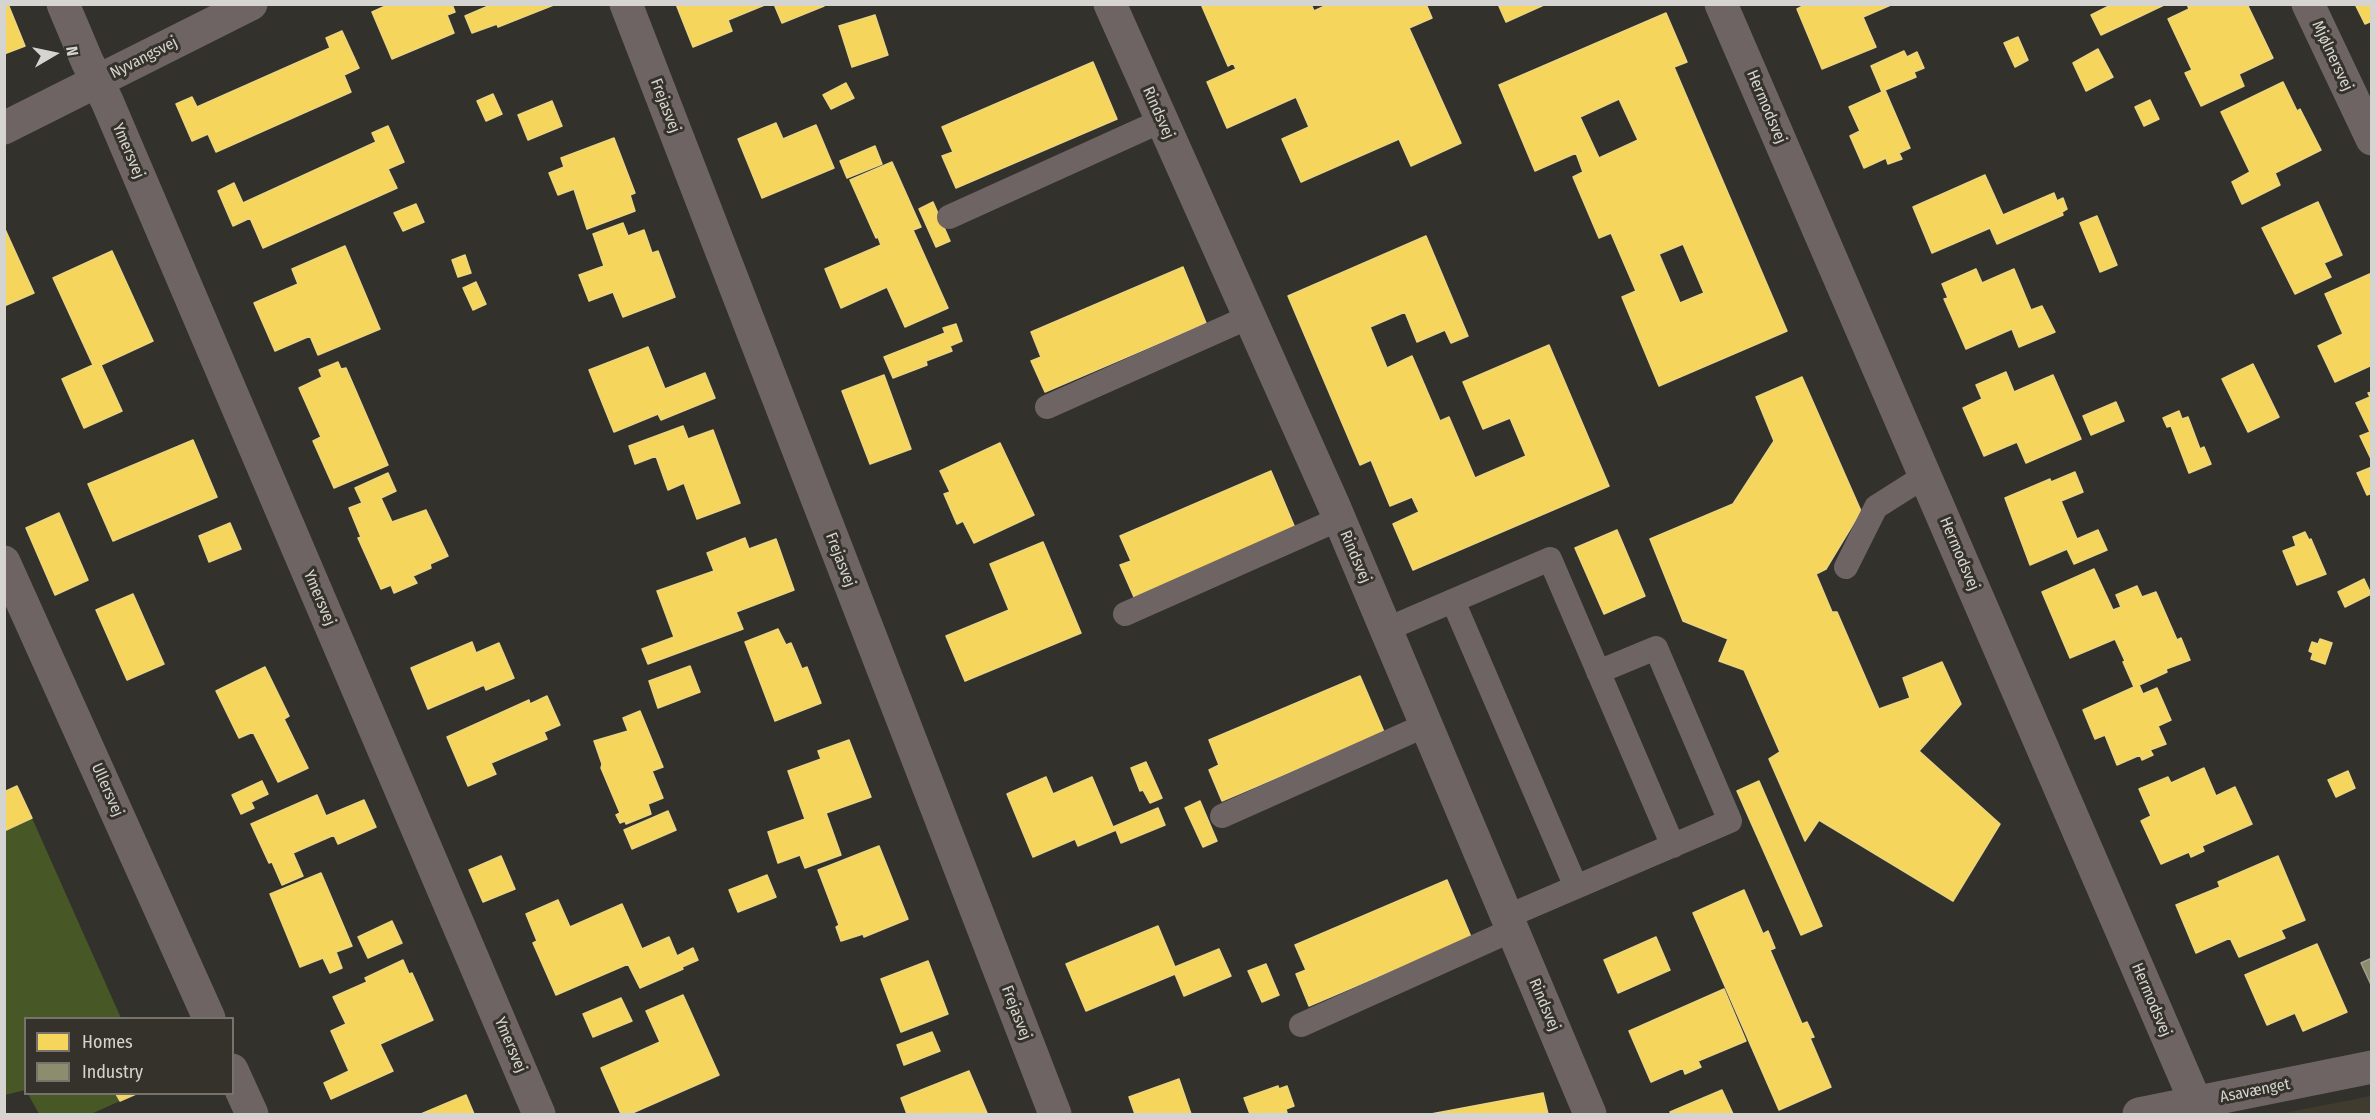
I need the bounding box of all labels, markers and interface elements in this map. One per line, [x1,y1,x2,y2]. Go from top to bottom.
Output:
street label: Mjølnersvej [2307,18,2357,94]
north arrow [24,24,84,84]
street label: Nyvangsvej [107,33,181,83]
text: N [62,45,82,57]
street label: Hermodsvej [1742,67,1790,147]
street label: Frejasvej [646,76,684,136]
street label: Rindsvej [1138,84,1178,142]
street label: Ymersvej [108,120,148,182]
street label: Hermodsvej [1935,514,1983,594]
street label: Rindsvej [1335,528,1375,586]
street label: Frejasvej [821,530,859,590]
street label: Ymersvej [299,567,339,629]
street label: Ullersvej [87,760,127,820]
street label: Hermodsvej [2127,960,2175,1040]
street label: Rindsvej [1524,976,1564,1034]
street label: Frejasvej [997,983,1035,1043]
street label: Ymersvej [490,1014,530,1076]
legend [24,1017,234,1095]
text: Homes [82,1031,133,1053]
text: Industry [82,1061,143,1083]
street label: Asavænget [2218,1075,2292,1107]

